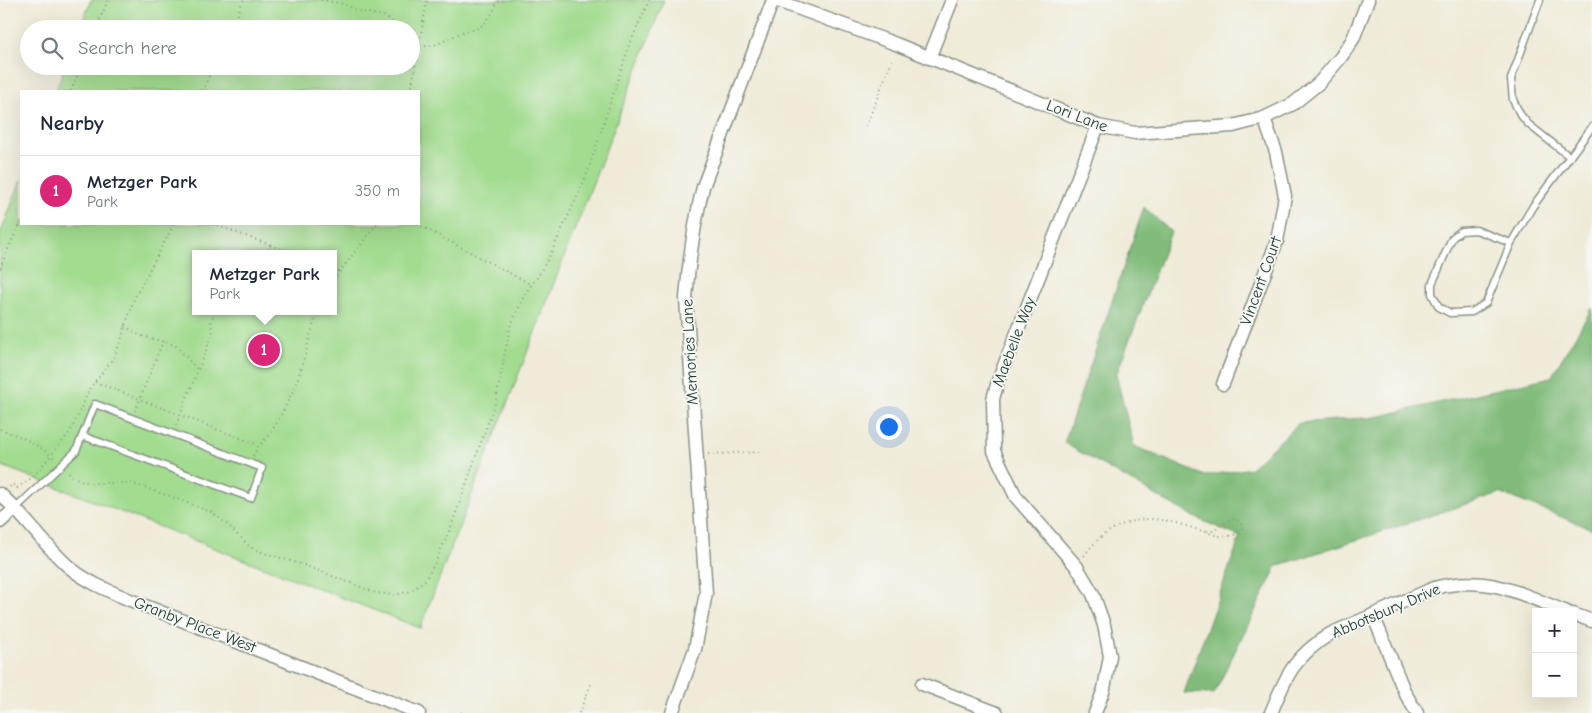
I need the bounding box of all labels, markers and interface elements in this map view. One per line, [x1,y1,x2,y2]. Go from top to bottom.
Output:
search box [20,20,420,75]
icon: search [38,34,66,62]
text: Search here [78,37,177,59]
street label: Lori Lane [1044,96,1110,136]
text: Nearby [40,111,104,135]
text: Metzger Park [87,171,197,193]
text: 1 [53,182,59,200]
text: 350 m [355,182,400,200]
text: Park [87,193,118,211]
street label: Vincent Court [1237,234,1285,328]
popup [192,250,337,315]
text: Metzger Park [210,263,319,285]
text: Park [210,285,240,303]
street label: Maebelle Way [989,294,1040,389]
street label: Memories Lane [678,299,702,405]
pin: 1 [248,331,280,369]
your location [876,414,902,440]
street label: Abbotsbury Drive [1329,580,1443,642]
street label: Granby Place West [131,593,259,657]
map controls [1532,608,1577,698]
button: + [1532,608,1577,653]
button: − [1532,653,1577,698]

